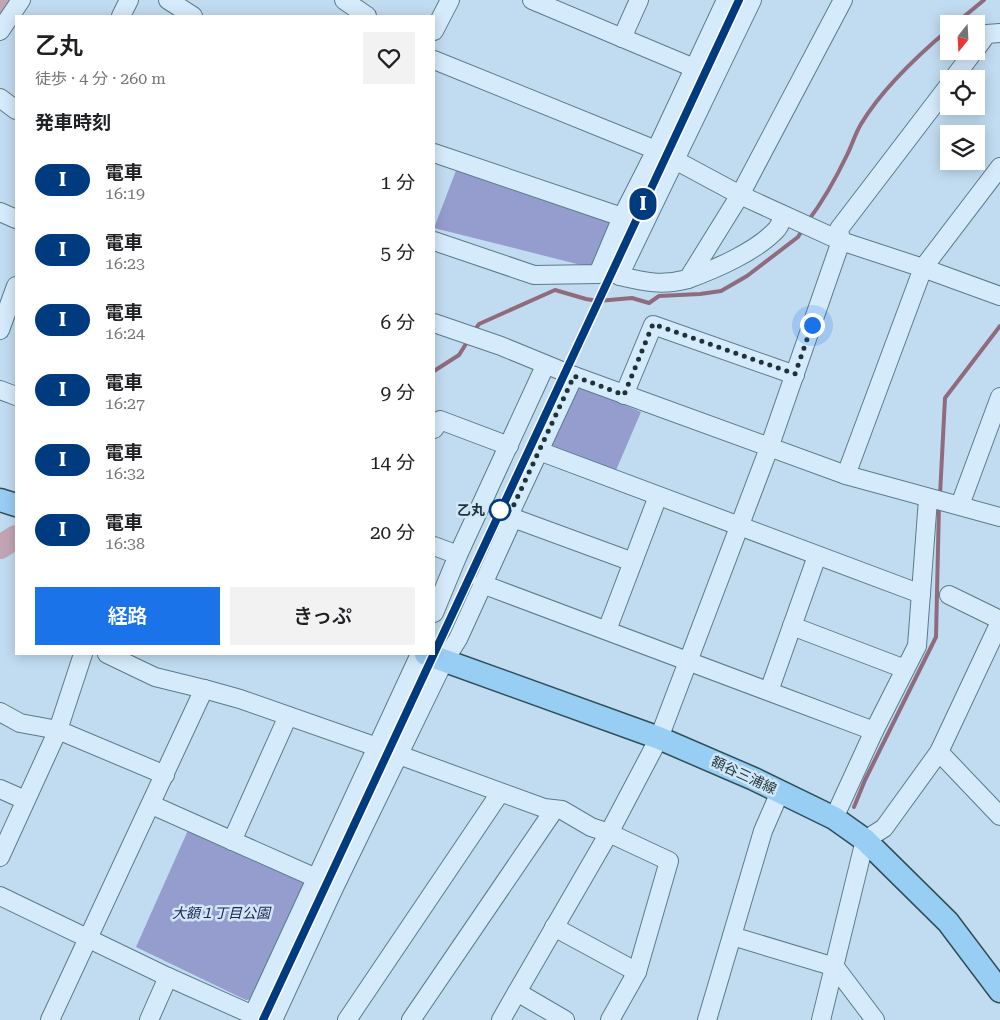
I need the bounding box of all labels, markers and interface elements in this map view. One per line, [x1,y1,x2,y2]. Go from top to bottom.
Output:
north arrow [940,15,985,60]
map controls [940,15,985,170]
text: 乙丸 [35,32,83,60]
button: heart [363,32,415,84]
text: 徒歩 · 4 分 · 260 m [35,69,166,88]
button: locate [940,70,985,115]
text: 発車時刻 [35,111,111,134]
button: layers [940,125,985,170]
text: 電車 [105,161,143,184]
text: I [59,169,66,190]
text: 1 分 [381,171,415,194]
text: 16:19 [105,184,145,203]
line badge: I [627,188,659,220]
text: I [639,193,647,214]
text: 電車 [105,231,143,254]
text: I [59,239,66,260]
text: 5 分 [381,241,415,264]
text: 16:23 [105,254,145,273]
text: 電車 [105,301,143,324]
text: I [59,309,66,330]
text: 6 分 [381,311,415,334]
your location [800,313,825,338]
text: 16:24 [105,324,145,343]
text: 電車 [105,371,143,394]
text: I [59,379,66,400]
text: 9 分 [381,381,415,404]
text: 16:27 [105,394,145,413]
text: 電車 [105,441,143,464]
text: I [59,449,66,470]
text: 14 分 [370,451,415,474]
text: 16:32 [105,464,145,483]
marker: 乙丸 [489,499,511,521]
place label: 乙丸 [457,502,485,518]
text: 電車 [105,511,143,534]
text: I [59,519,66,540]
text: 20 分 [370,521,415,544]
text: 16:38 [105,534,145,553]
button: 経路 [35,587,220,645]
button: きっぷ [230,587,415,645]
street label: 額谷三浦線 [709,753,779,797]
park label: 大額１丁目公園 [172,905,272,921]

